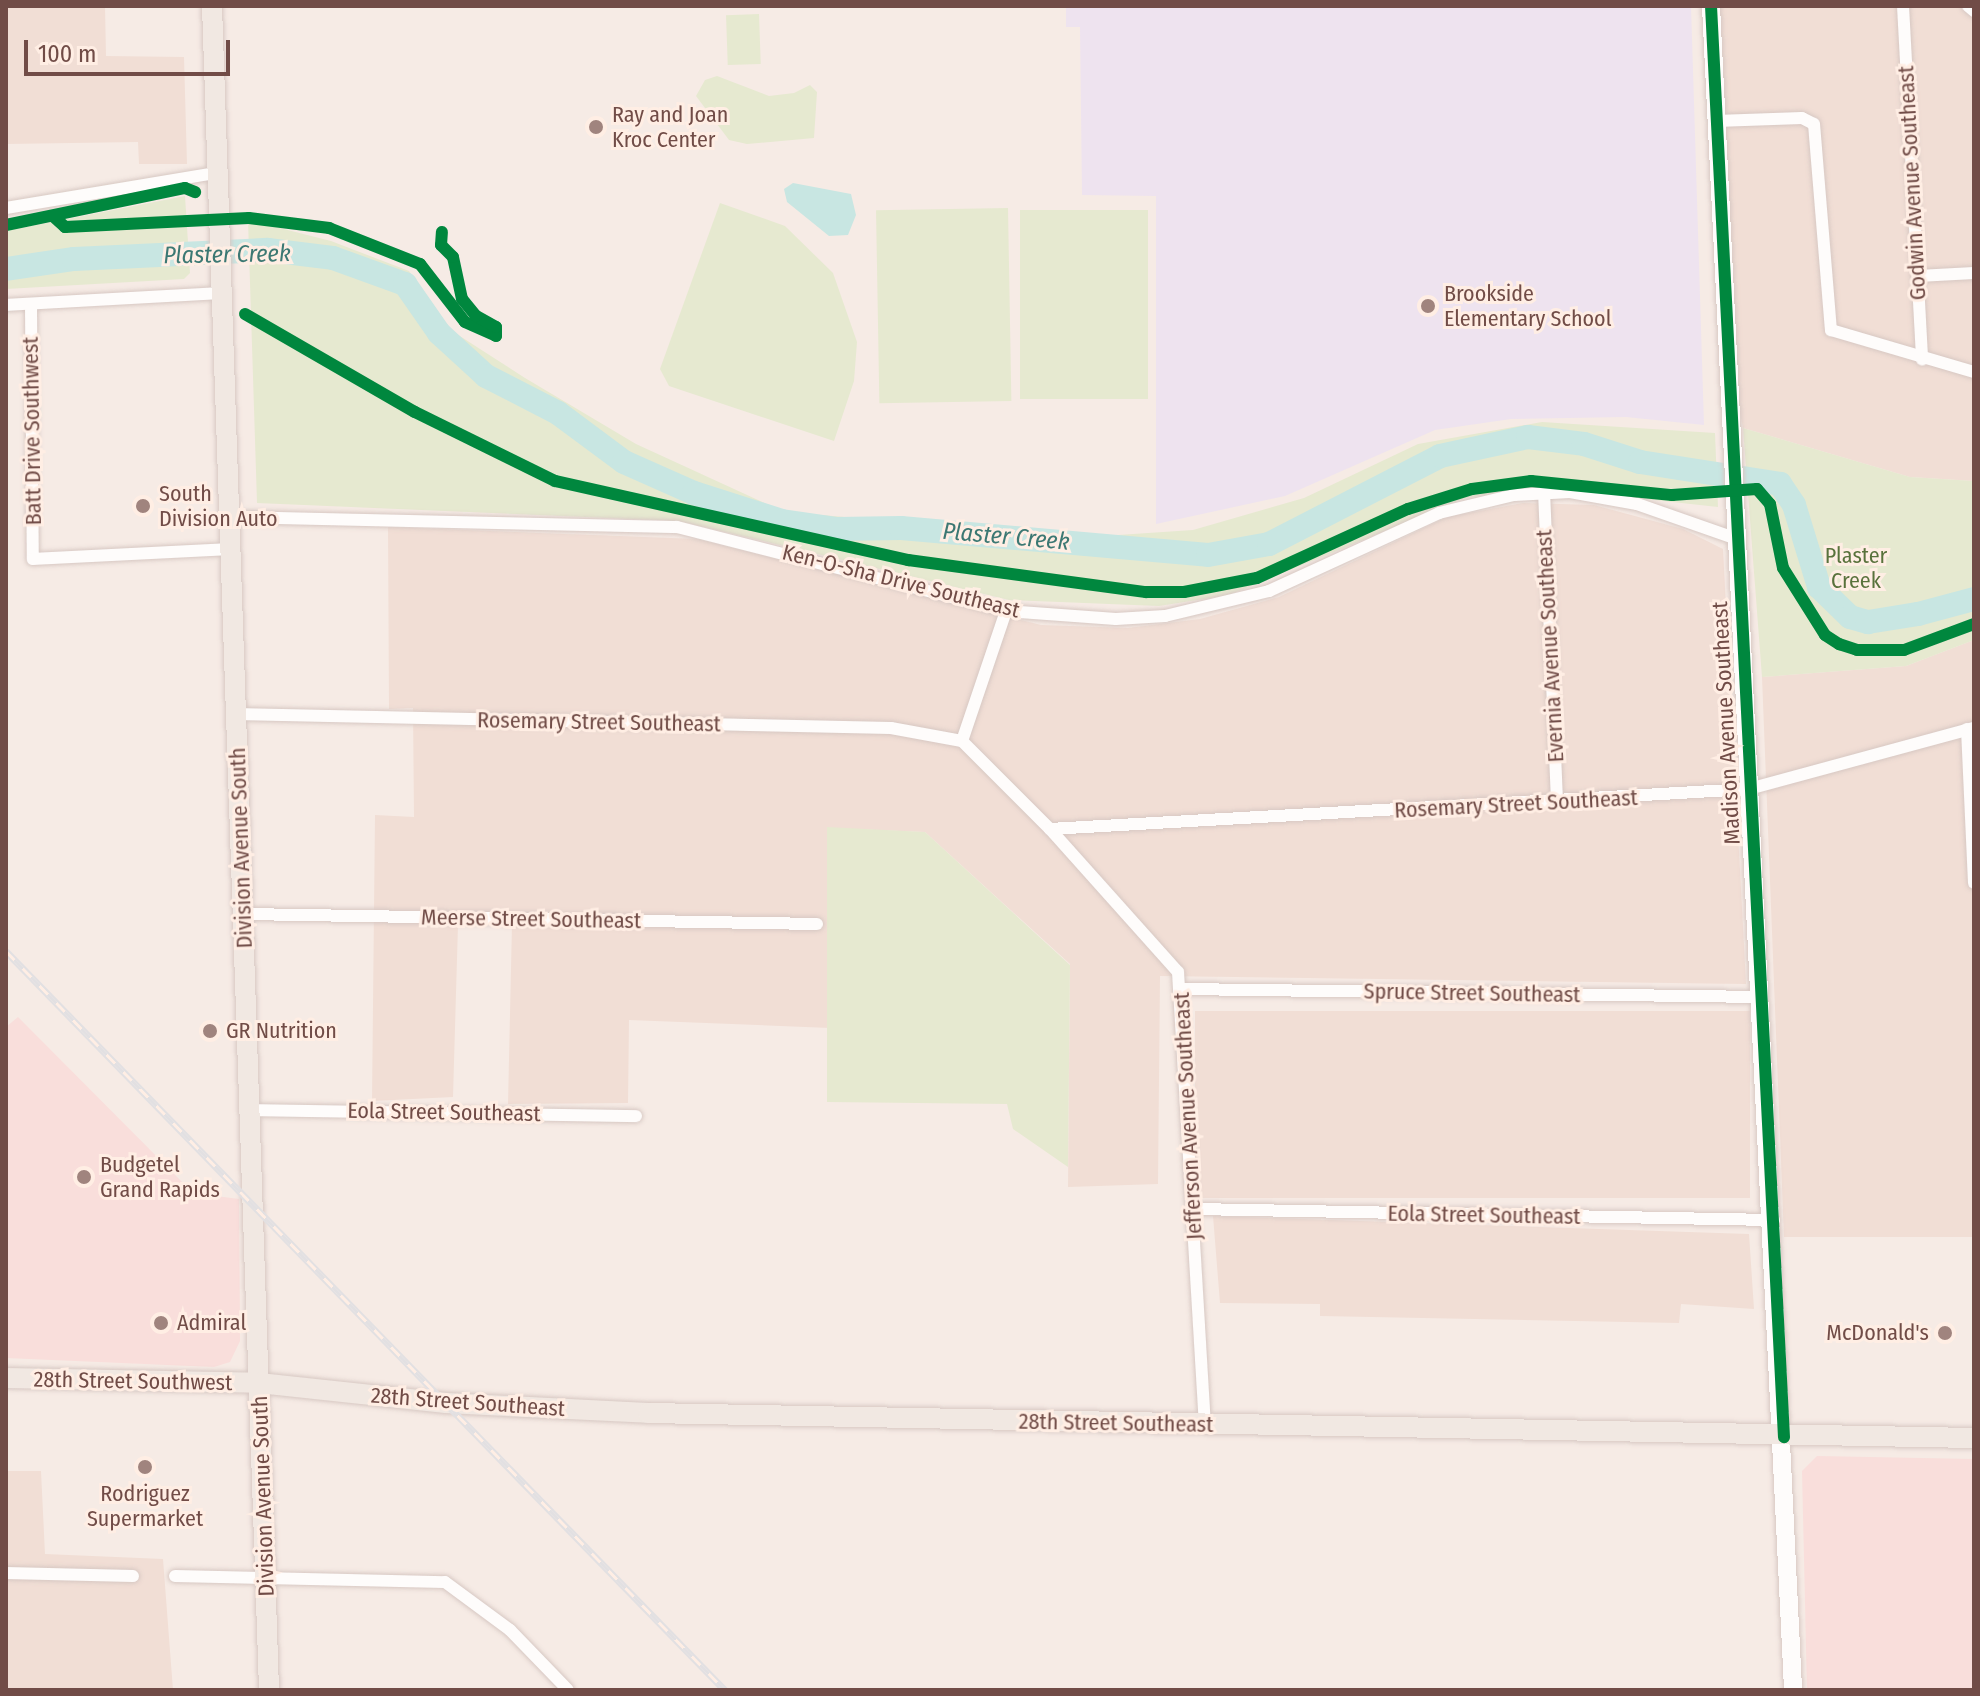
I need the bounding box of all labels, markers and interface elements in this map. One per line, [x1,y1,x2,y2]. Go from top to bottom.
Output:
scale bar [28,24,234,74]
text: 100 m [38,40,96,68]
street label: Godwin Avenue Southeast [1893,65,1931,301]
place label: Ray and Joan Kroc Center [612,101,728,152]
marker: Ray and Joan Kroc Center [587,118,605,136]
water label: Plaster Creek [163,239,291,271]
place label: Brookside Elementary School [1444,280,1611,332]
marker: Brookside Elementary School [1419,297,1437,315]
street label: Batt Drive Southwest [17,336,47,526]
place label: South Division Auto [159,480,277,532]
marker: South Division Auto [134,497,152,515]
water label: Plaster Creek [941,517,1071,557]
street label: Evernia Avenue Southeast [1531,529,1569,763]
street label: Ken-O-Sha Drive Southeast [780,539,1022,623]
park label: Plaster Creek [1825,542,1887,594]
street label: Madison Avenue Southeast [1706,601,1746,845]
street label: Rosemary Street Southeast [477,707,721,737]
street label: Division Avenue South [224,747,258,949]
street label: Rosemary Street Southeast [1394,784,1638,824]
street label: Meerse Street Southeast [421,904,641,934]
street label: Spruce Street Southeast [1363,978,1581,1008]
street label: Jefferson Avenue Southeast [1168,991,1208,1241]
place label: GR Nutrition [226,1018,337,1044]
marker: GR Nutrition [201,1022,219,1040]
street label: Eola Street Southeast [347,1097,541,1127]
place label: Budgetel Grand Rapids [100,1151,220,1202]
marker: Budgetel Grand Rapids [75,1168,93,1186]
street label: Eola Street Southeast [1387,1200,1581,1230]
place label: Admiral [177,1310,246,1336]
marker: Admiral [152,1314,170,1332]
place label: McDonald's [1826,1320,1929,1346]
marker: McDonald's [1936,1324,1954,1342]
street label: 28th Street Southwest [33,1366,233,1396]
street label: 28th Street Southeast [370,1382,566,1422]
street label: Division Avenue South [246,1395,280,1597]
street label: 28th Street Southeast [1018,1408,1214,1438]
marker: Rodriguez Supermarket [136,1458,154,1476]
place label: Rodriguez Supermarket [87,1480,203,1532]

